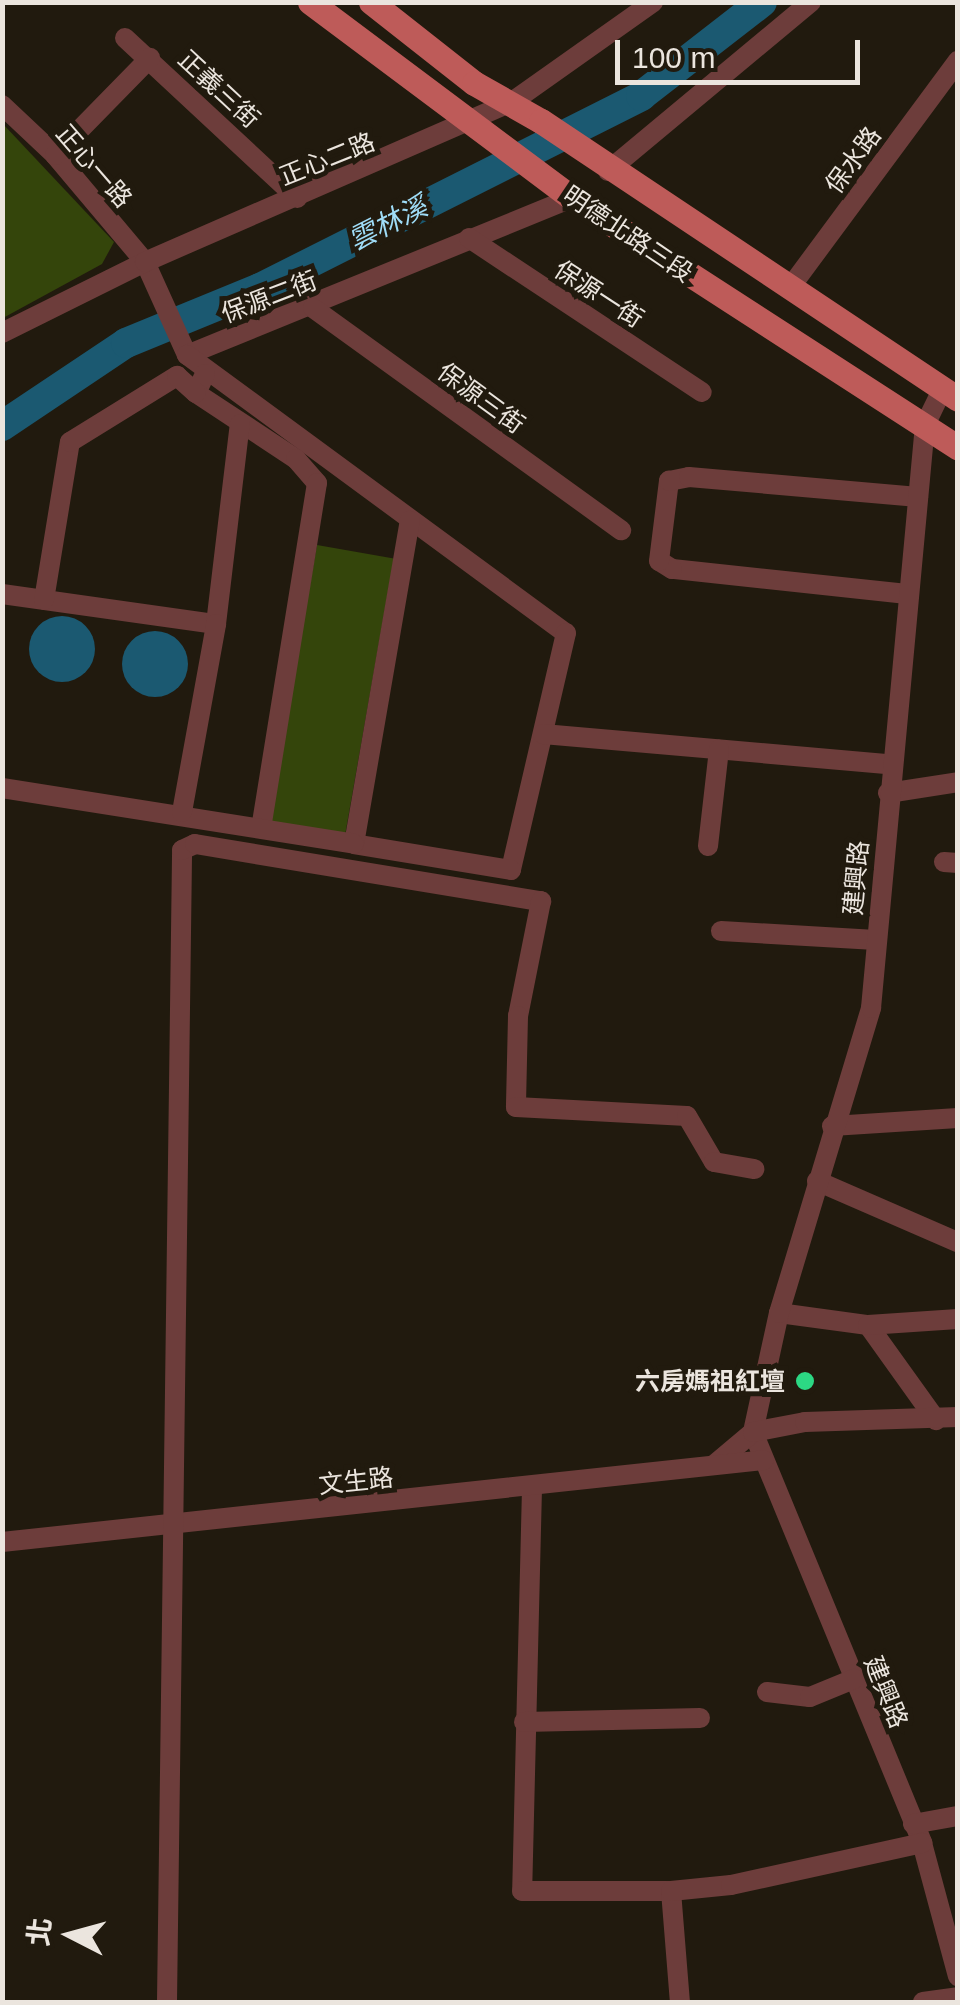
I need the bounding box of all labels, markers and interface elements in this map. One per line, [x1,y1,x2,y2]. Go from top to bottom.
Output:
scale bar [620,20,865,82]
text: 100 m [632,41,715,74]
street label: 正義三街 [172,44,266,134]
street label: 正心一路 [50,118,138,214]
street label: 保水路 [819,121,887,199]
street label: 正心二路 [275,126,379,192]
street label: 明德北路三段 [557,180,699,288]
water label: 雲林溪 [343,190,433,258]
street label: 保源一街 [549,254,649,334]
street label: 保源二街 [217,265,321,329]
street label: 保源三街 [432,356,530,440]
street label: 建興路 [838,839,874,917]
place label: 六房媽祖紅壇 [635,1366,785,1396]
marker: 六房媽祖紅壇 [794,1370,816,1392]
street label: 文生路 [317,1462,395,1500]
street label: 建興路 [858,1652,914,1732]
north arrow [20,1885,120,1985]
text: 北 [23,1916,57,1947]

